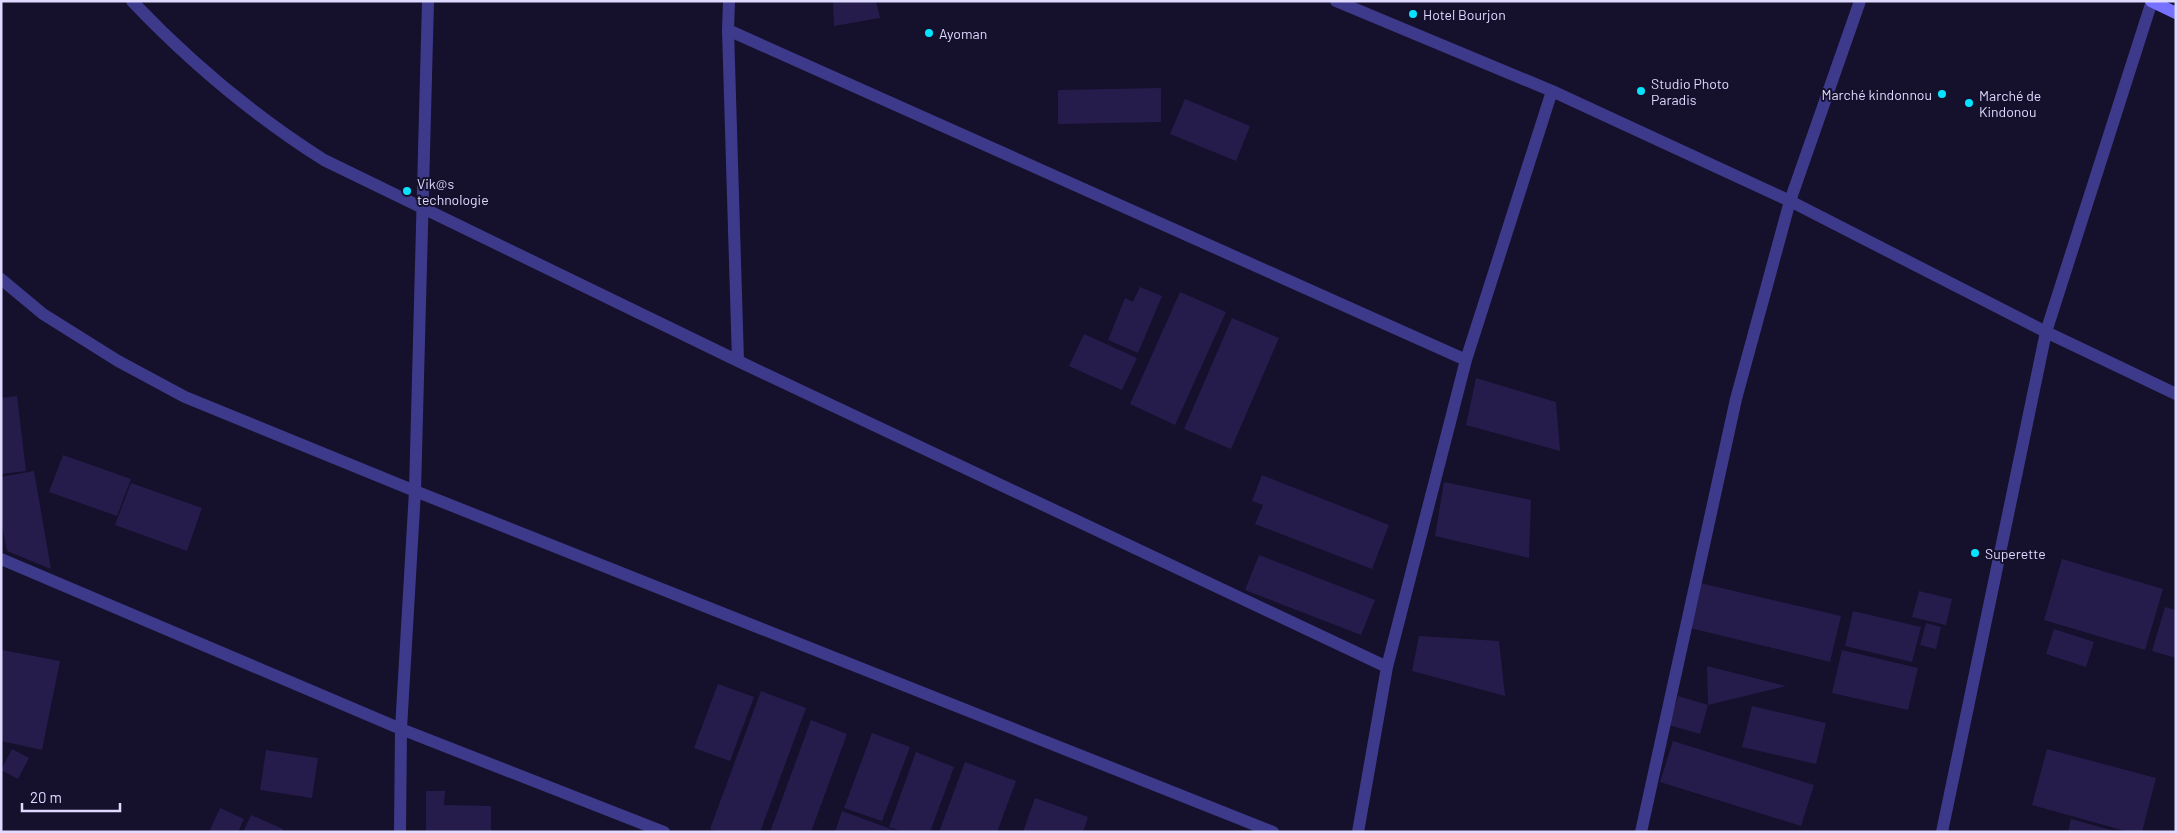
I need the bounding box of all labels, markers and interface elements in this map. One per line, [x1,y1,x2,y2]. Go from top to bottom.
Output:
place label: Hotel Bourjon [1423,6,1506,23]
marker: Hotel Bourjon [1407,8,1419,20]
place label: Ayoman [939,25,987,42]
marker: Ayoman [923,27,935,39]
place label: Studio Photo Paradis [1651,75,1729,108]
marker: Studio Photo Paradis [1635,85,1647,97]
place label: Marché kindonnou [1821,86,1932,103]
place label: Marché de Kindonou [1979,87,2041,120]
marker: Marché kindonnou [1936,88,1948,100]
marker: Marché de Kindonou [1963,97,1975,109]
place label: Vik@s technologie [417,175,489,208]
marker: Vik@s technologie [401,185,413,197]
place label: Superette [1985,545,2046,562]
marker: Superette [1969,547,1981,559]
scale bar [22,780,120,812]
text: 20 m [30,788,62,806]

